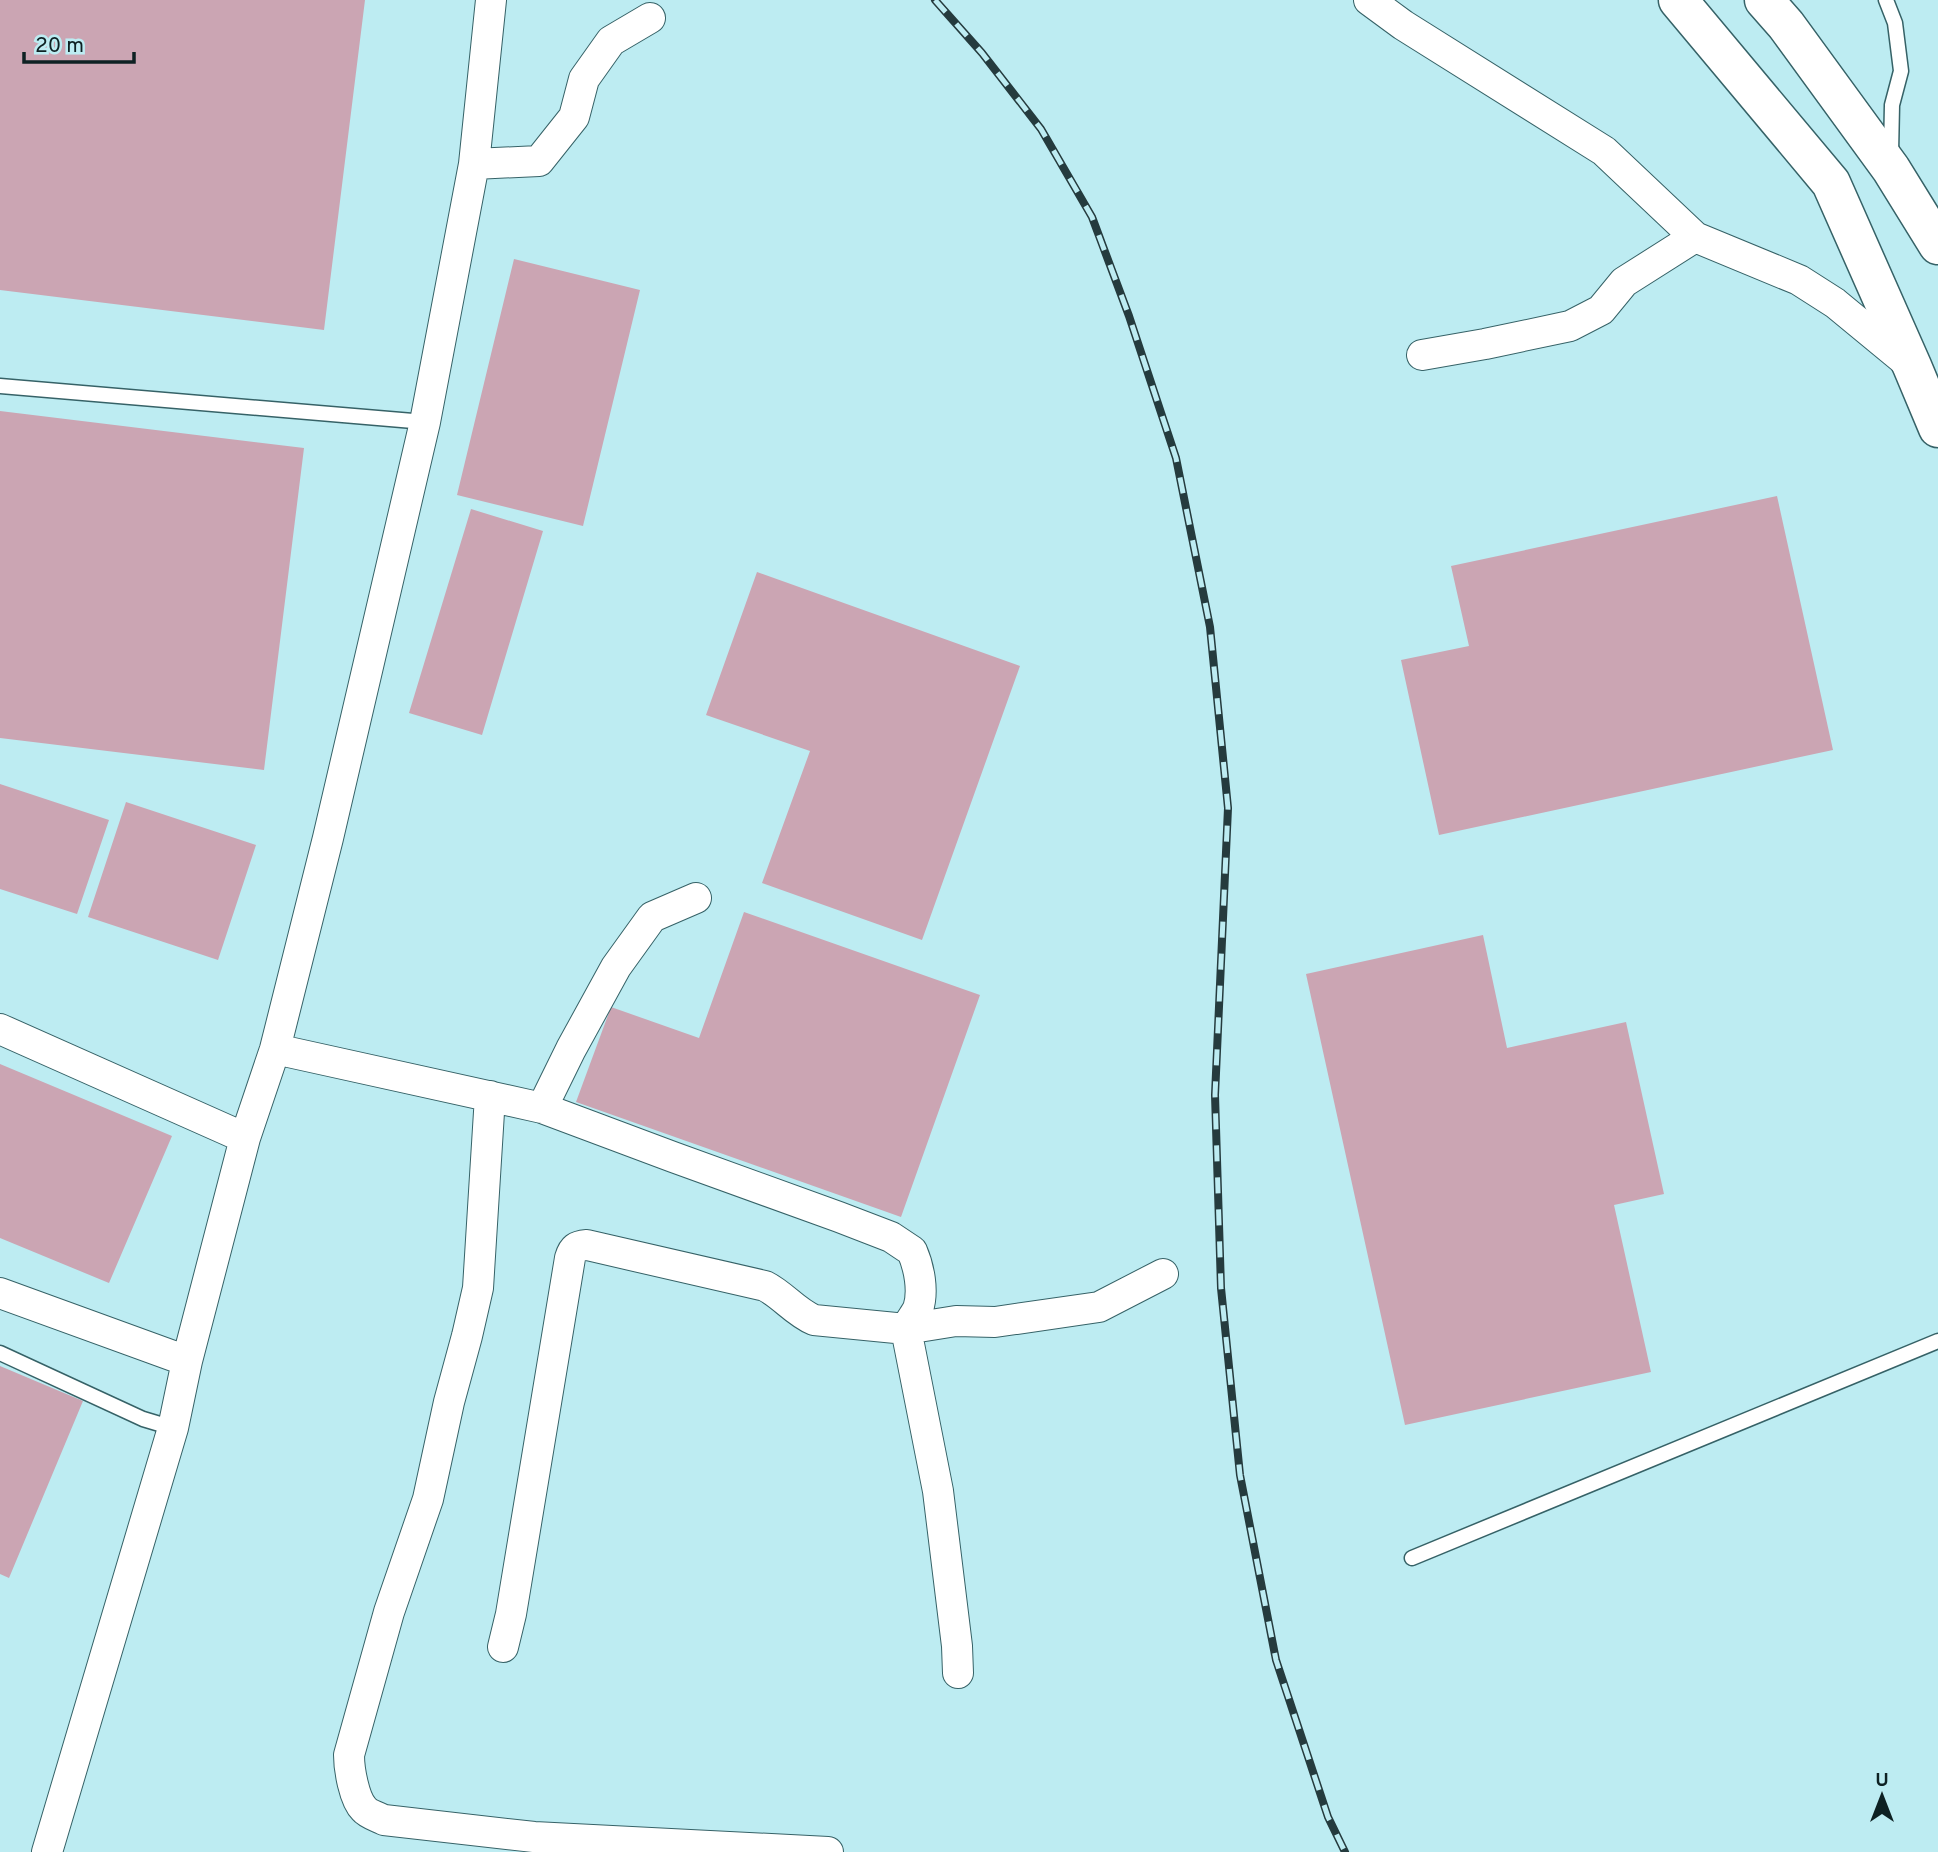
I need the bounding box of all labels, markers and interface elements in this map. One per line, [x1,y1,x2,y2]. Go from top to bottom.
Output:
scale bar [24,21,135,65]
text: 20 m [35,33,84,60]
north arrow [1847,1761,1917,1831]
text: U [1875,1769,1889,1793]

